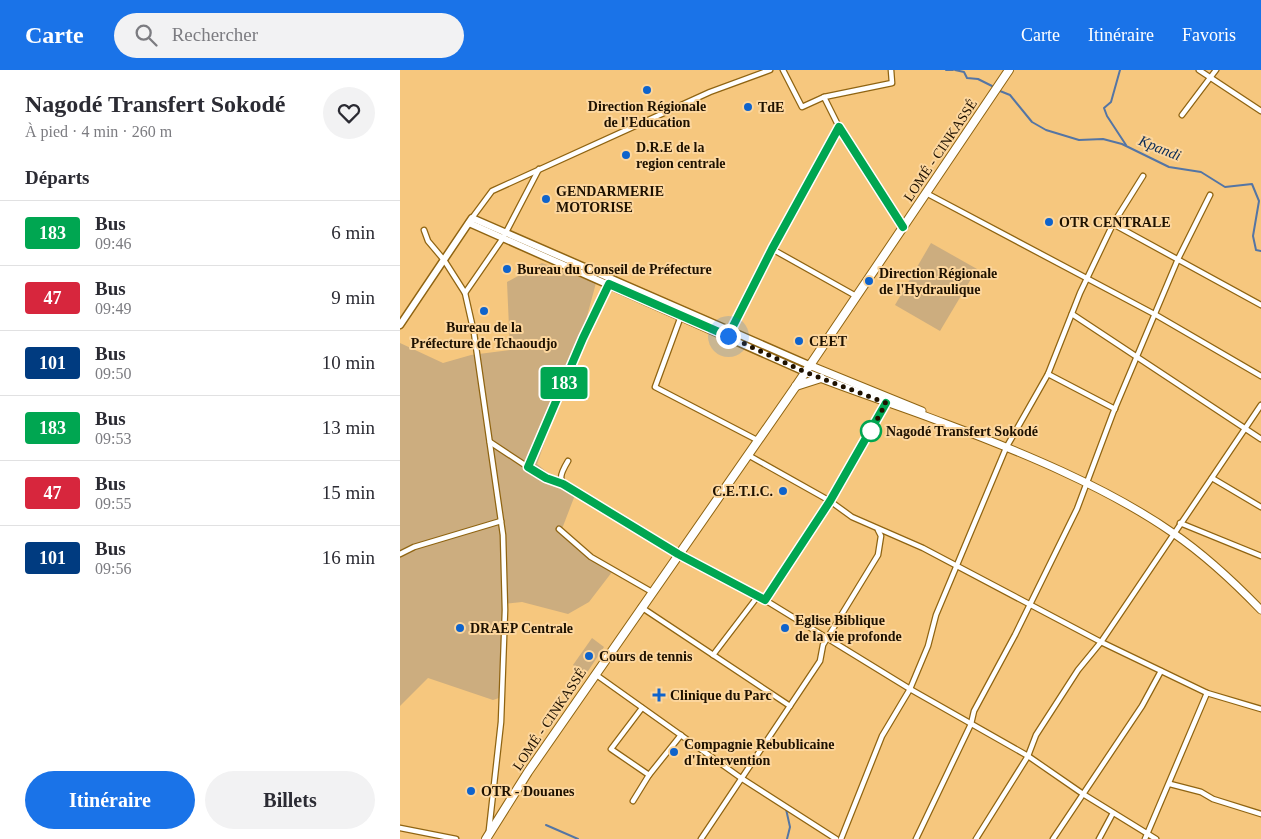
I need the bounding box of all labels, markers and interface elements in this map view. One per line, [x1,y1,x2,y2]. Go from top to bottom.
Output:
search box [114,13,464,58]
icon: search [132,21,160,49]
text: Carte [25,22,84,48]
text: Rechercher [172,24,258,45]
text: Carte [1021,25,1060,45]
text: Itinéraire [1088,25,1154,45]
text: Favoris [1182,25,1236,45]
marker: Direction Régionale de l'Education [641,84,653,96]
button: heart [323,87,375,139]
text: Nagodé Transfert Sokodé [25,91,285,117]
street label: LOMÉ - CINKASSÉ [900,96,980,204]
place label: Direction Régionale de l'Education [588,99,706,130]
place label: TdE [758,100,784,115]
marker: TdE [742,101,754,113]
text: À pied · 4 min · 260 m [25,123,172,140]
water label: Kpandi [1136,132,1183,164]
place label: D.R.E de la region centrale [636,140,726,171]
marker: D.R.E de la region centrale [620,149,632,161]
text: Départs [25,167,89,188]
place label: GENDARMERIE MOTORISE [556,184,664,215]
marker: GENDARMERIE MOTORISE [540,193,552,205]
text: Bus [95,213,126,234]
place label: OTR CENTRALE [1059,215,1171,230]
marker: OTR CENTRALE [1043,216,1055,228]
text: 6 min [331,222,375,243]
text: 183 [39,223,66,243]
text: 09:46 [95,235,131,252]
place label: Bureau du Conseil de Préfecture [517,262,712,277]
marker: Bureau du Conseil de Préfecture [501,263,513,275]
place label: Direction Régionale de l'Hydraulique [879,266,997,297]
marker: Direction Régionale de l'Hydraulique [863,275,875,287]
text: Bus [95,278,126,299]
text: 9 min [331,287,375,308]
text: 47 [44,288,62,308]
text: 09:49 [95,300,131,317]
marker: Bureau de la Préfecture de Tchaoudjo [478,305,490,317]
place label: Bureau de la Préfecture de Tchaoudjo [411,320,557,351]
your location [716,324,741,349]
place label: CEET [809,334,848,349]
marker: CEET [793,335,805,347]
text: Bus [95,343,126,364]
text: 10 min [322,352,375,373]
text: 101 [39,353,66,373]
text: 09:50 [95,365,131,382]
line badge: 183 [535,367,593,399]
text: 183 [551,373,578,393]
text: Bus [95,408,126,429]
text: 13 min [322,417,375,438]
text: 183 [39,418,66,438]
marker: Nagodé Transfert Sokodé [860,420,882,442]
place label: Nagodé Transfert Sokodé [886,424,1038,439]
text: 09:53 [95,430,131,447]
text: Bus [95,473,126,494]
text: 15 min [322,482,375,503]
text: 47 [44,483,62,503]
place label: C.E.T.I.C. [712,484,773,499]
marker: C.E.T.I.C. [777,485,789,497]
text: 09:55 [95,495,131,512]
text: Bus [95,538,126,559]
text: 16 min [322,547,375,568]
text: 101 [39,548,66,568]
text: 09:56 [95,560,131,577]
place label: Eglise Biblique de la vie profonde [795,613,902,644]
place label: DRAEP Centrale [470,621,573,636]
marker: DRAEP Centrale [454,622,466,634]
marker: Eglise Biblique de la vie profonde [779,622,791,634]
place label: Cours de tennis [599,649,693,664]
marker: Cours de tennis [583,650,595,662]
street label: LOMÉ - CINKASSÉ [509,665,589,773]
marker: Clinique du Parc [652,688,666,702]
place label: Clinique du Parc [670,688,772,703]
place label: Compagnie Rebublicaine d'Intervention [684,737,835,768]
marker: Compagnie Rebublicaine d'Intervention [668,746,680,758]
button: Itinéraire [25,771,195,829]
button: Billets [205,771,375,829]
place label: OTR - Douanes [481,784,575,799]
marker: OTR - Douanes [465,785,477,797]

